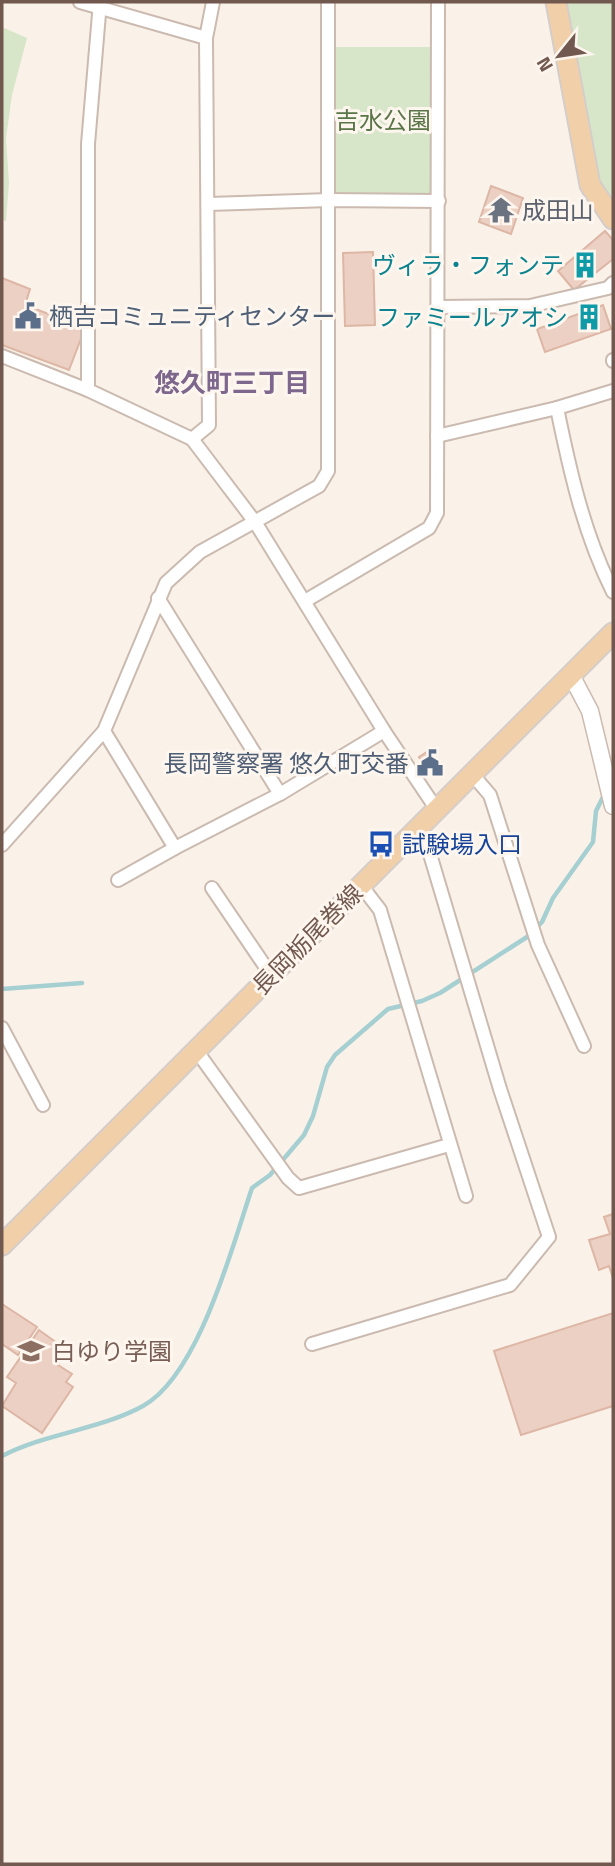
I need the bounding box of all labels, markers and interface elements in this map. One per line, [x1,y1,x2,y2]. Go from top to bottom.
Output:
north arrow [524,21,594,91]
text: N [528,52,560,78]
park label: 吉水公園 [335,102,431,138]
place label: 成田山 [522,192,594,228]
temple icon: 成田山 [486,195,516,225]
place label: ヴィラ・フォンテ [372,247,564,283]
building icon: ヴィラ・フォンテ [570,250,600,280]
place label: 栖吉コミュニティセンター [49,298,336,334]
place label: ファミールアオシ [376,299,568,335]
public building icon: 栖吉コミュニティセンター [13,301,43,331]
building icon: ファミールアオシ [574,302,604,332]
district label: 悠久町三丁目 [154,363,310,402]
place label: 長岡警察署 悠久町交番 [164,745,409,781]
public building icon: 長岡警察署 悠久町交番 [415,748,445,778]
place label: 試験場入口 [402,826,522,862]
bus stop icon: 試験場入口 [366,829,396,859]
street label: 長岡栃尾巻線 [243,875,371,1003]
place label: 白ゆり学園 [52,1333,172,1369]
school or university icon: 白ゆり学園 [16,1336,46,1366]

